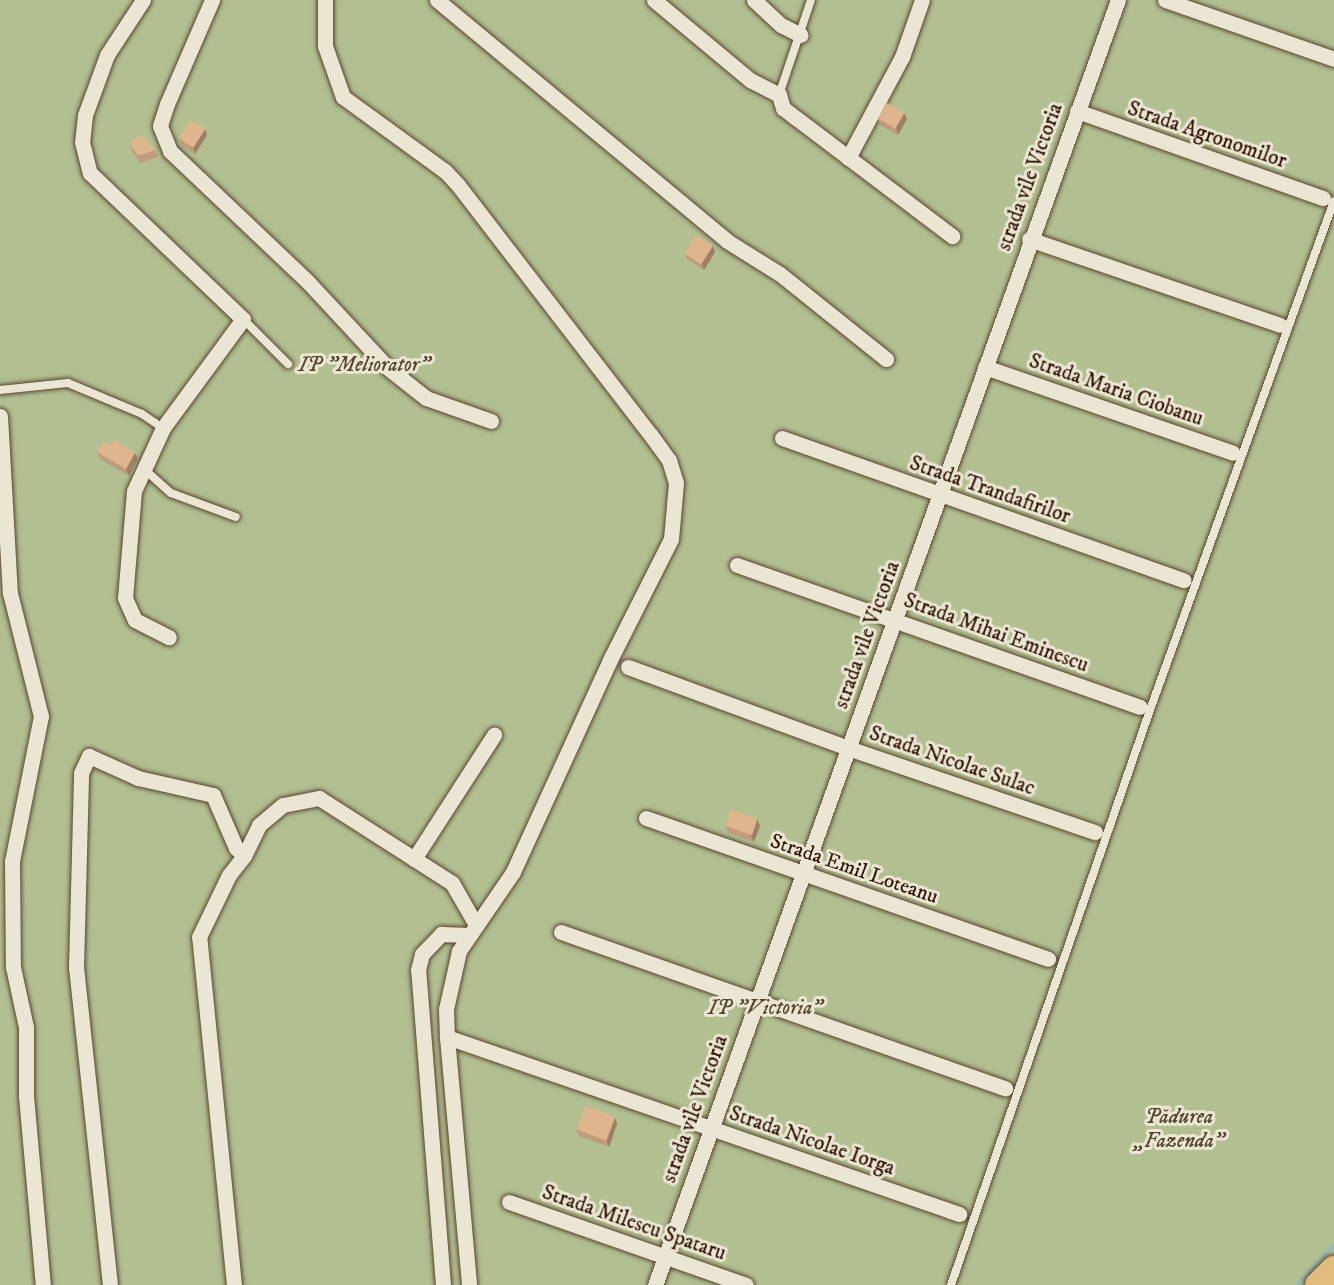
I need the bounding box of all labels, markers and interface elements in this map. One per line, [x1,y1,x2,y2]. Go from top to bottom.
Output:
street label: Strada Agronomilor [1124,96,1290,174]
street label: strada vile Victoria [992,100,1068,254]
street label: Strada Maria Ciobanu [1026,348,1206,432]
park label: IP "Meliorator" [298,352,430,378]
street label: Strada Trandafirilor [906,451,1074,529]
street label: strada vile Victoria [829,558,905,712]
street label: Strada Mihai Eminescu [900,588,1092,678]
street label: Strada Nicolae Sulac [866,721,1038,801]
street label: Strada Emil Loteanu [767,828,941,910]
park label: IP "Victoria" [708,995,822,1021]
street label: strada vile Victoria [657,1032,733,1186]
street label: Strada Nicolae Iorga [726,1101,898,1181]
park label: Pădurea „Fazenda” [1134,1104,1224,1154]
street label: Strada Milescu Spataru [539,1180,729,1266]

